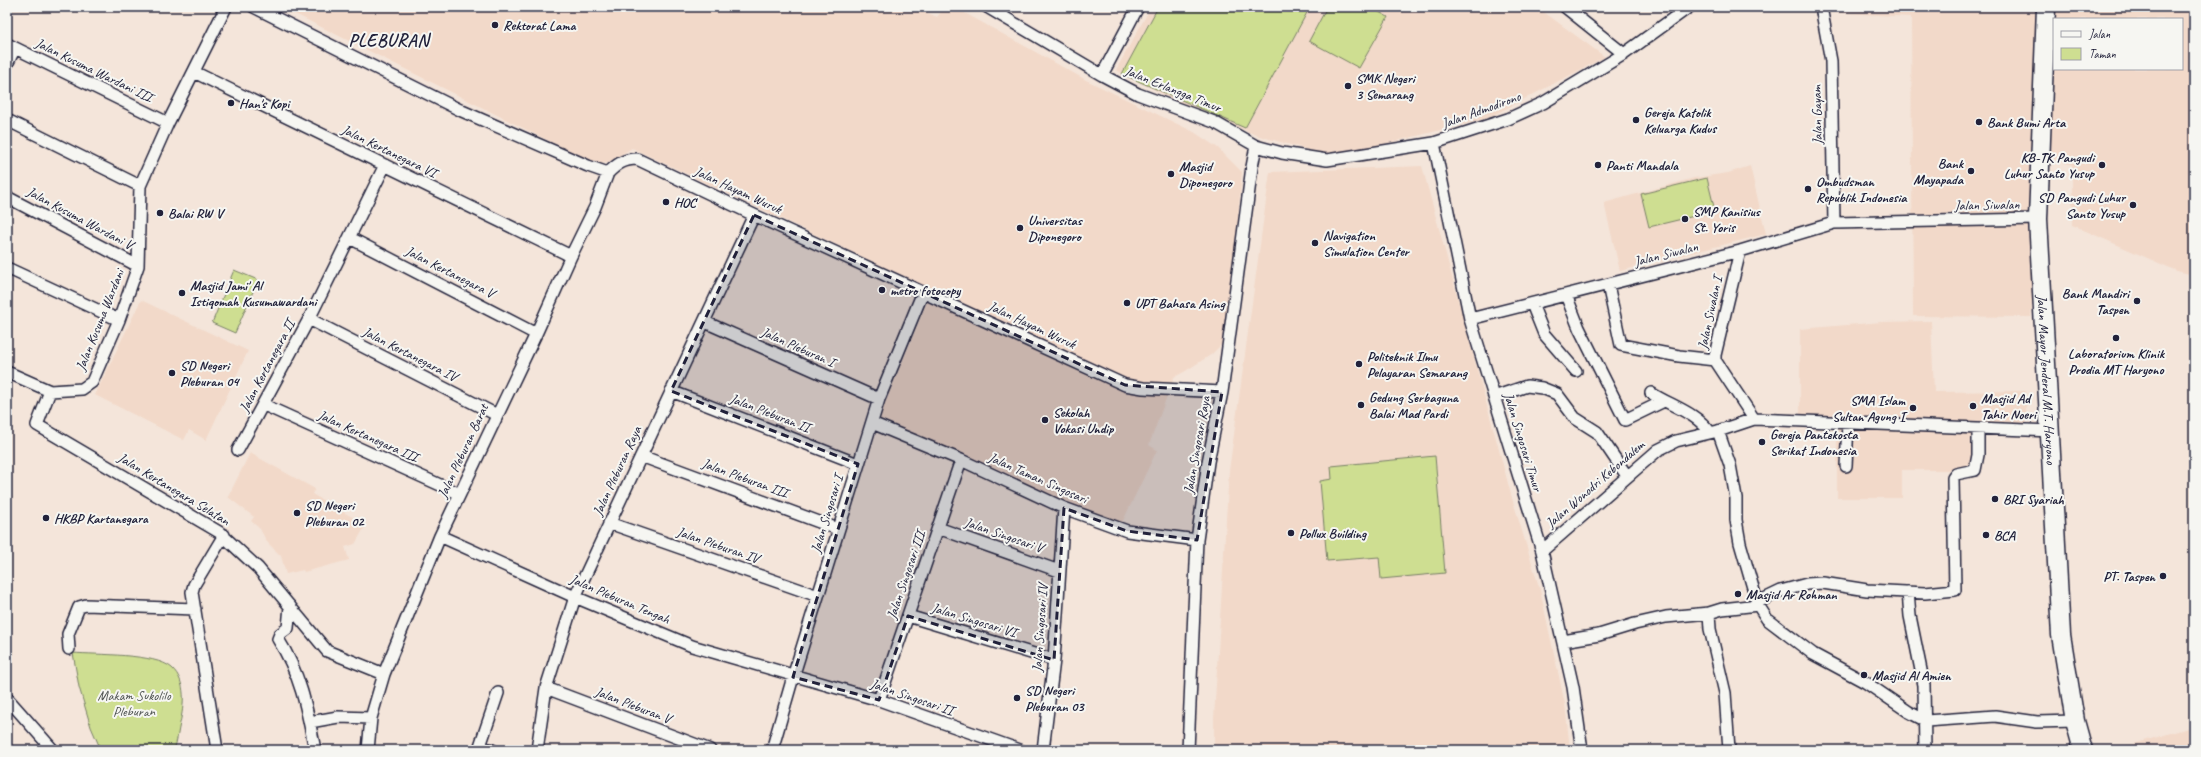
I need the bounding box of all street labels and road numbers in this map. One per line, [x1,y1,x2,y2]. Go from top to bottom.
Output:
street label: Jalan Kusuma Wardani III [32,34,158,107]
street label: Jalan Erlangga Timur [1122,62,1224,116]
street label: Jalan Gayam [1808,84,1826,146]
street label: Jalan Admodirono [1438,88,1524,132]
street label: Jalan Kertanegara VI [338,120,442,183]
street label: Jalan Hayam Wuruk [691,162,785,218]
street label: Jalan Kusuma Wardani V [23,182,139,255]
street label: Jalan Siwalan [1953,196,2020,214]
street label: Jalan Siwalan [1631,238,1700,270]
street label: Jalan Kertanegara V [402,242,500,303]
street label: Jalan Kusuma Wardani [72,265,129,374]
street label: Jalan Siwalan I [1694,272,1727,352]
street label: Jalan Mayor Jenderal M.T. Haryono [2034,293,2060,466]
street label: Jalan Hayam Wuruk [985,297,1079,353]
street label: Jalan Kertanegara II [235,314,300,416]
street label: Jalan Kertanegara IV [359,322,463,387]
street label: Jalan Pleburan I [758,323,840,372]
street label: Jalan Pleburan II [727,390,816,437]
street label: Jalan Singosari Timur [1500,390,1546,494]
street label: Jalan Singosari Raya [1180,394,1214,496]
street label: Jalan Pleburan Barat [433,400,493,502]
street label: Jalan Kertanegara III [314,406,424,467]
street label: Jalan Pleburan Raya [588,423,646,519]
street label: Jalan Wonodri Kebondalem [1541,436,1649,532]
street label: Jalan Kertanegara Selatan [114,448,234,529]
street label: Jalan Taman Singosari [985,448,1092,508]
street label: Jalan Pleburan III [699,454,793,503]
street label: Jalan Singosari I [807,470,848,556]
street label: Jalan Singosari V [962,513,1048,557]
street label: Jalan Pleburan IV [674,523,764,568]
street label: Jalan Singosari III [883,525,930,622]
street label: Jalan Pleburan Tengah [567,570,673,628]
street label: Jalan Singosari IV [1028,580,1052,673]
street label: Jalan Singosari VI [929,599,1022,642]
street label: Jalan Singosari II [867,675,959,720]
street label: Jalan Pleburan V [592,682,676,728]

